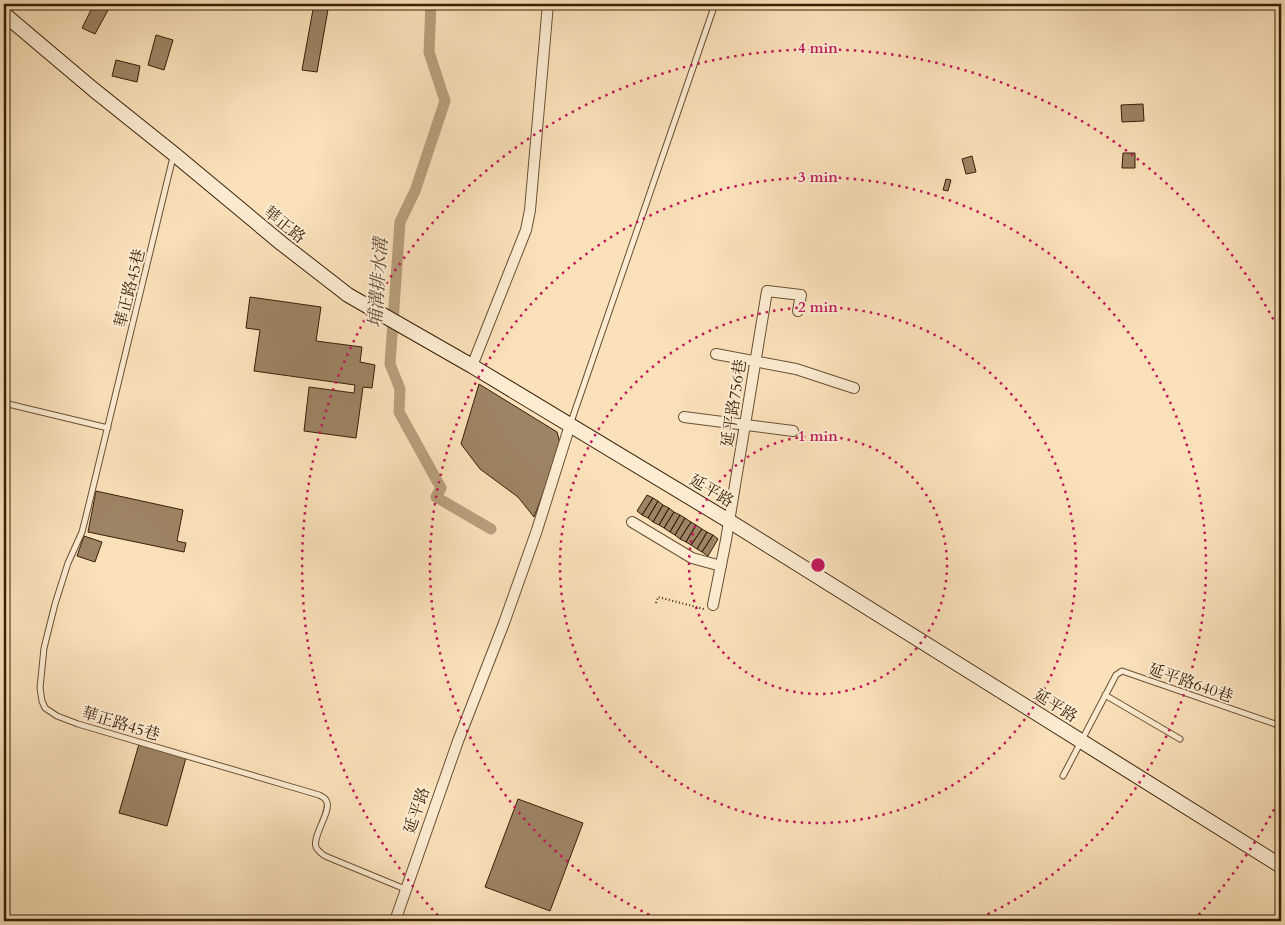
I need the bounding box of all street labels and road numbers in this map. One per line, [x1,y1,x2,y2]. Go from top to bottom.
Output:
street label: 華正路 [259,201,310,248]
street label: 華正路45巷 [110,247,150,330]
street label: 延平路756巷 [716,358,752,449]
street label: 延平路 [685,469,738,513]
street label: 延平路640巷 [1145,658,1236,708]
street label: 延平路 [1029,684,1082,728]
street label: 華正路45巷 [79,702,162,746]
street label: 延平路 [399,784,435,837]

